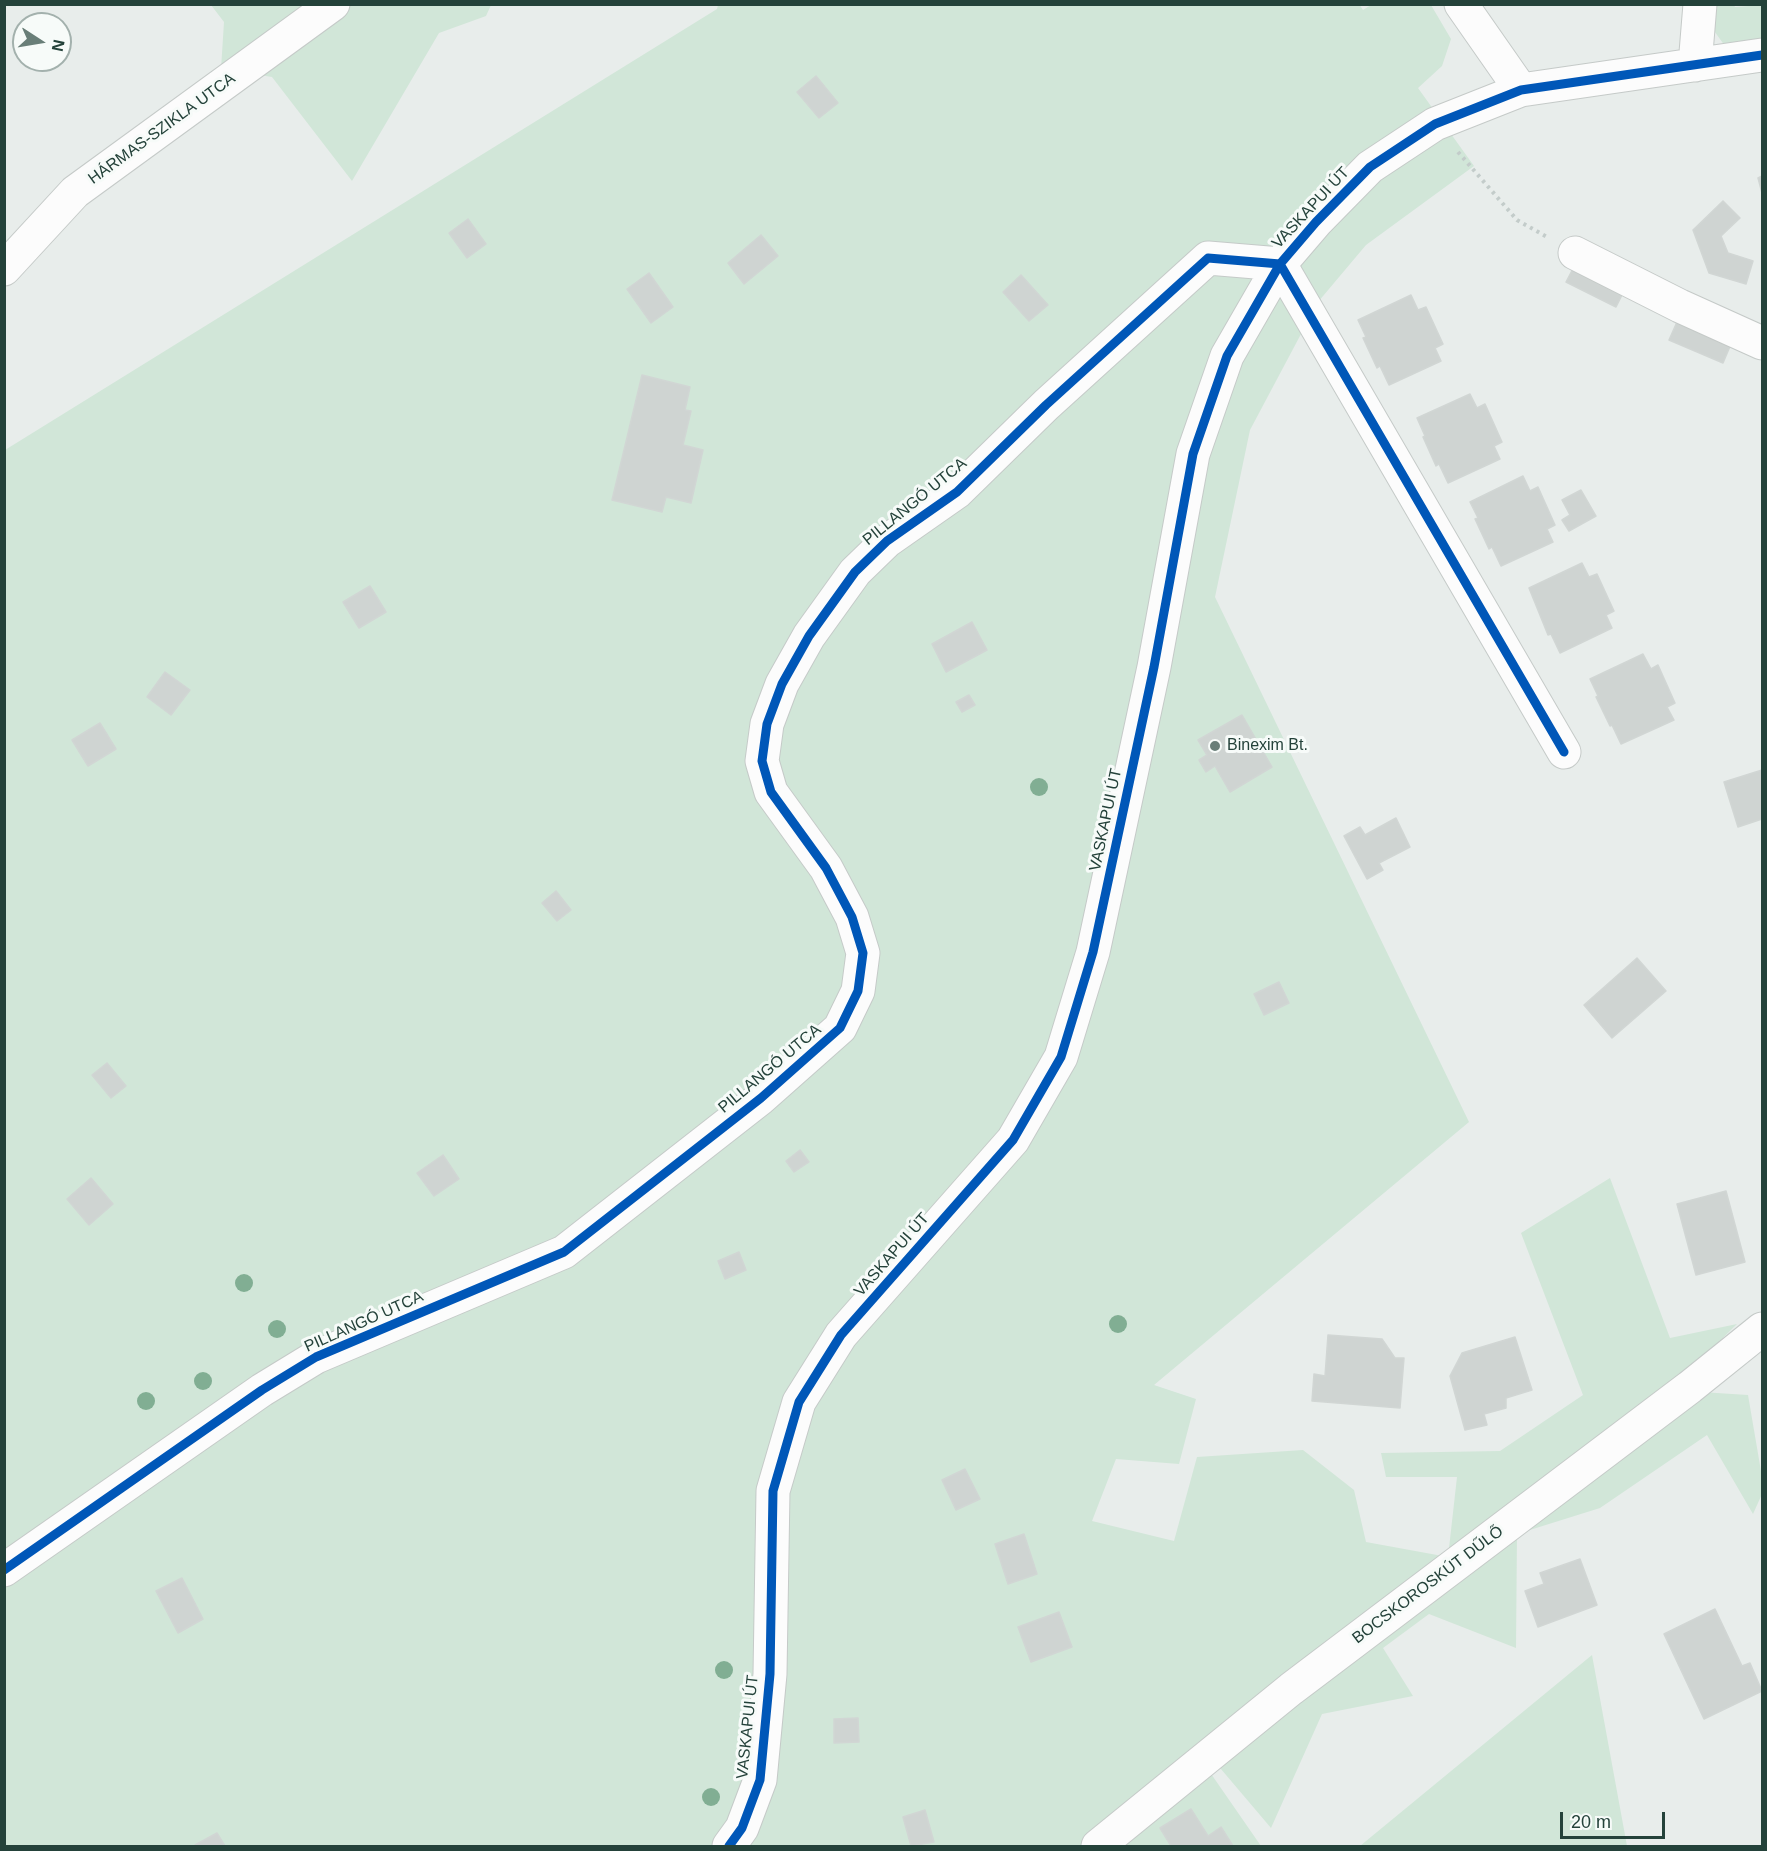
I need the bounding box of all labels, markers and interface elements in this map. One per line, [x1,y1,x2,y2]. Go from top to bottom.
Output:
north arrow [12,12,72,72]
text: N [49,38,68,53]
street label: HÁRMAS-SZIKLA UTCA [85,69,239,189]
street label: VASKAPUI ÚT [1268,163,1354,253]
street label: PILLANGÓ UTCA [859,454,971,550]
place label: Binexim Bt. [1227,736,1308,756]
marker: Binexim Bt. [1208,739,1222,753]
street label: VASKAPUI ÚT [1086,767,1126,873]
street label: PILLANGÓ UTCA [715,1020,825,1118]
street label: VASKAPUI ÚT [850,1209,934,1301]
street label: PILLANGÓ UTCA [302,1287,426,1357]
street label: BOCSKOROSKÚT DŰLŐ [1349,1522,1507,1648]
street label: VASKAPUI ÚT [733,1674,763,1780]
scale bar [1563,1800,1668,1838]
text: 20 m [1571,1812,1611,1832]

